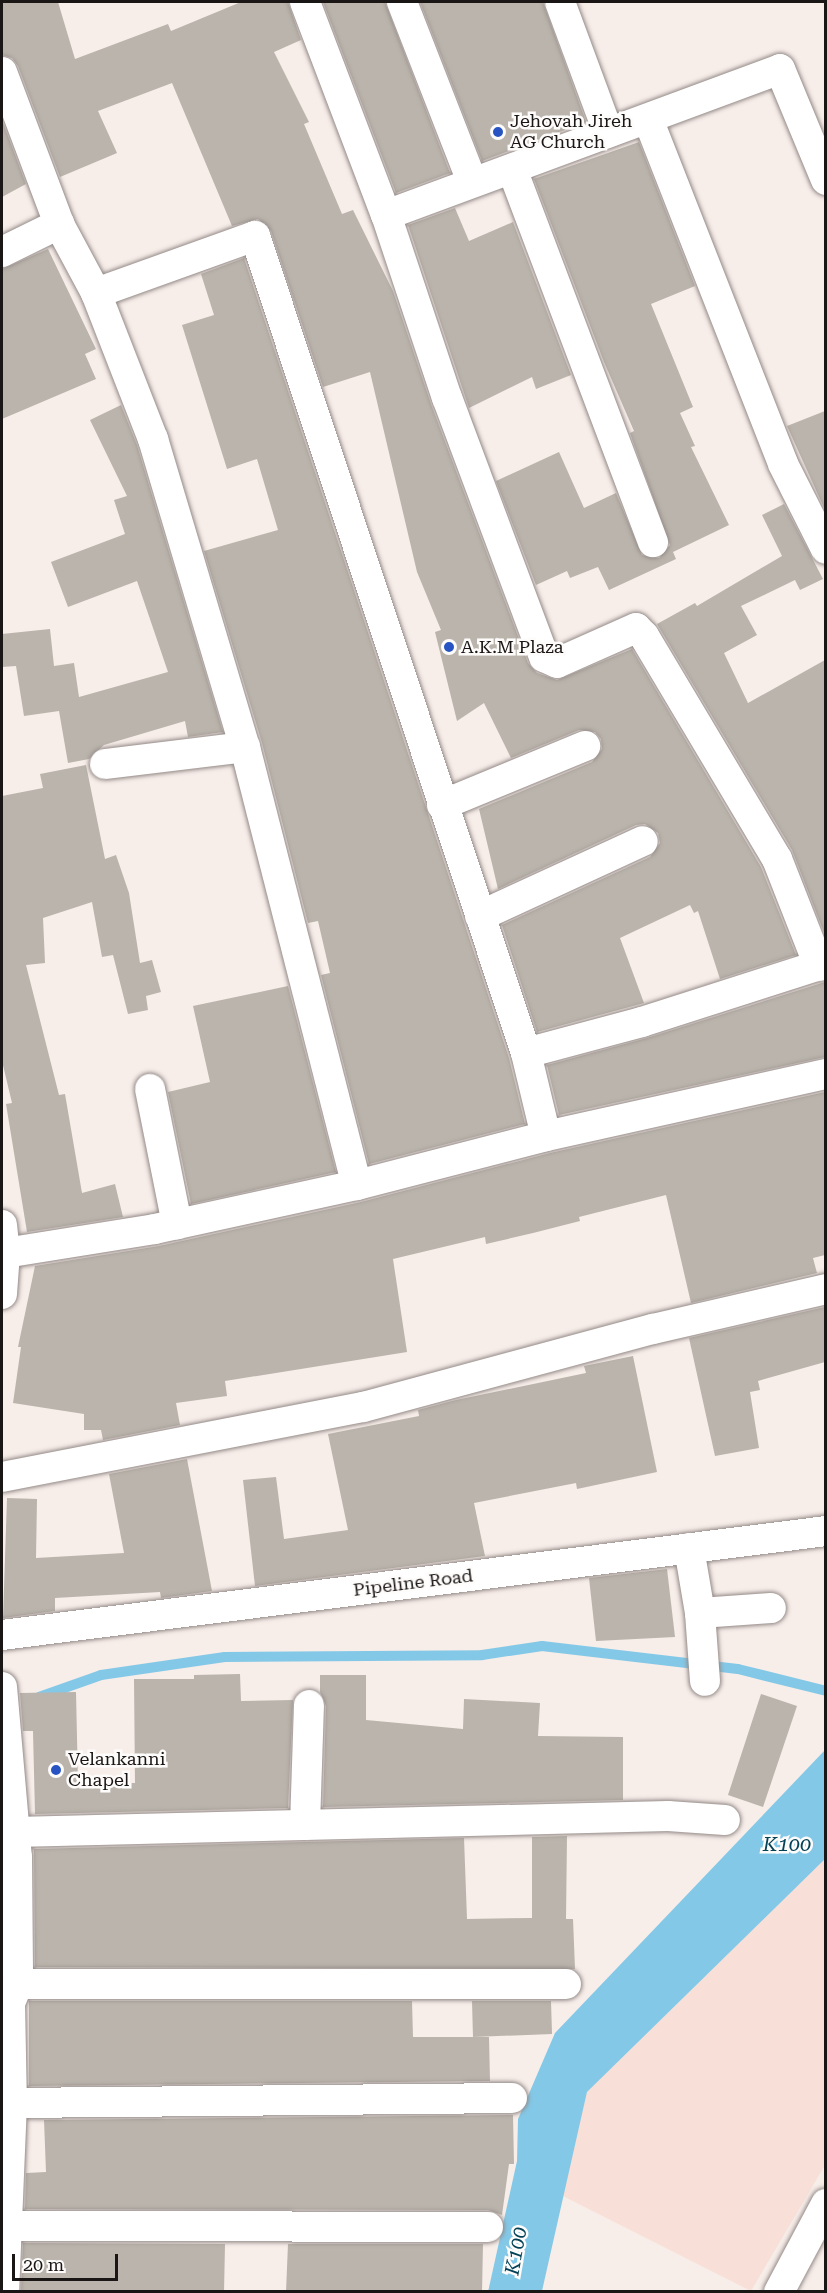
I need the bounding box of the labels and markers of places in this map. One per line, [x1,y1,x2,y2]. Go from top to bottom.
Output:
place label: Jehovah Jireh AG Church [510,111,632,154]
marker: Jehovah Jireh AG Church [491,125,505,139]
place label: A.K.M Plaza [461,636,564,658]
marker: A.K.M Plaza [442,640,456,654]
place label: Velankanni Chapel [68,1749,165,1792]
marker: Velankanni Chapel [49,1763,63,1777]

